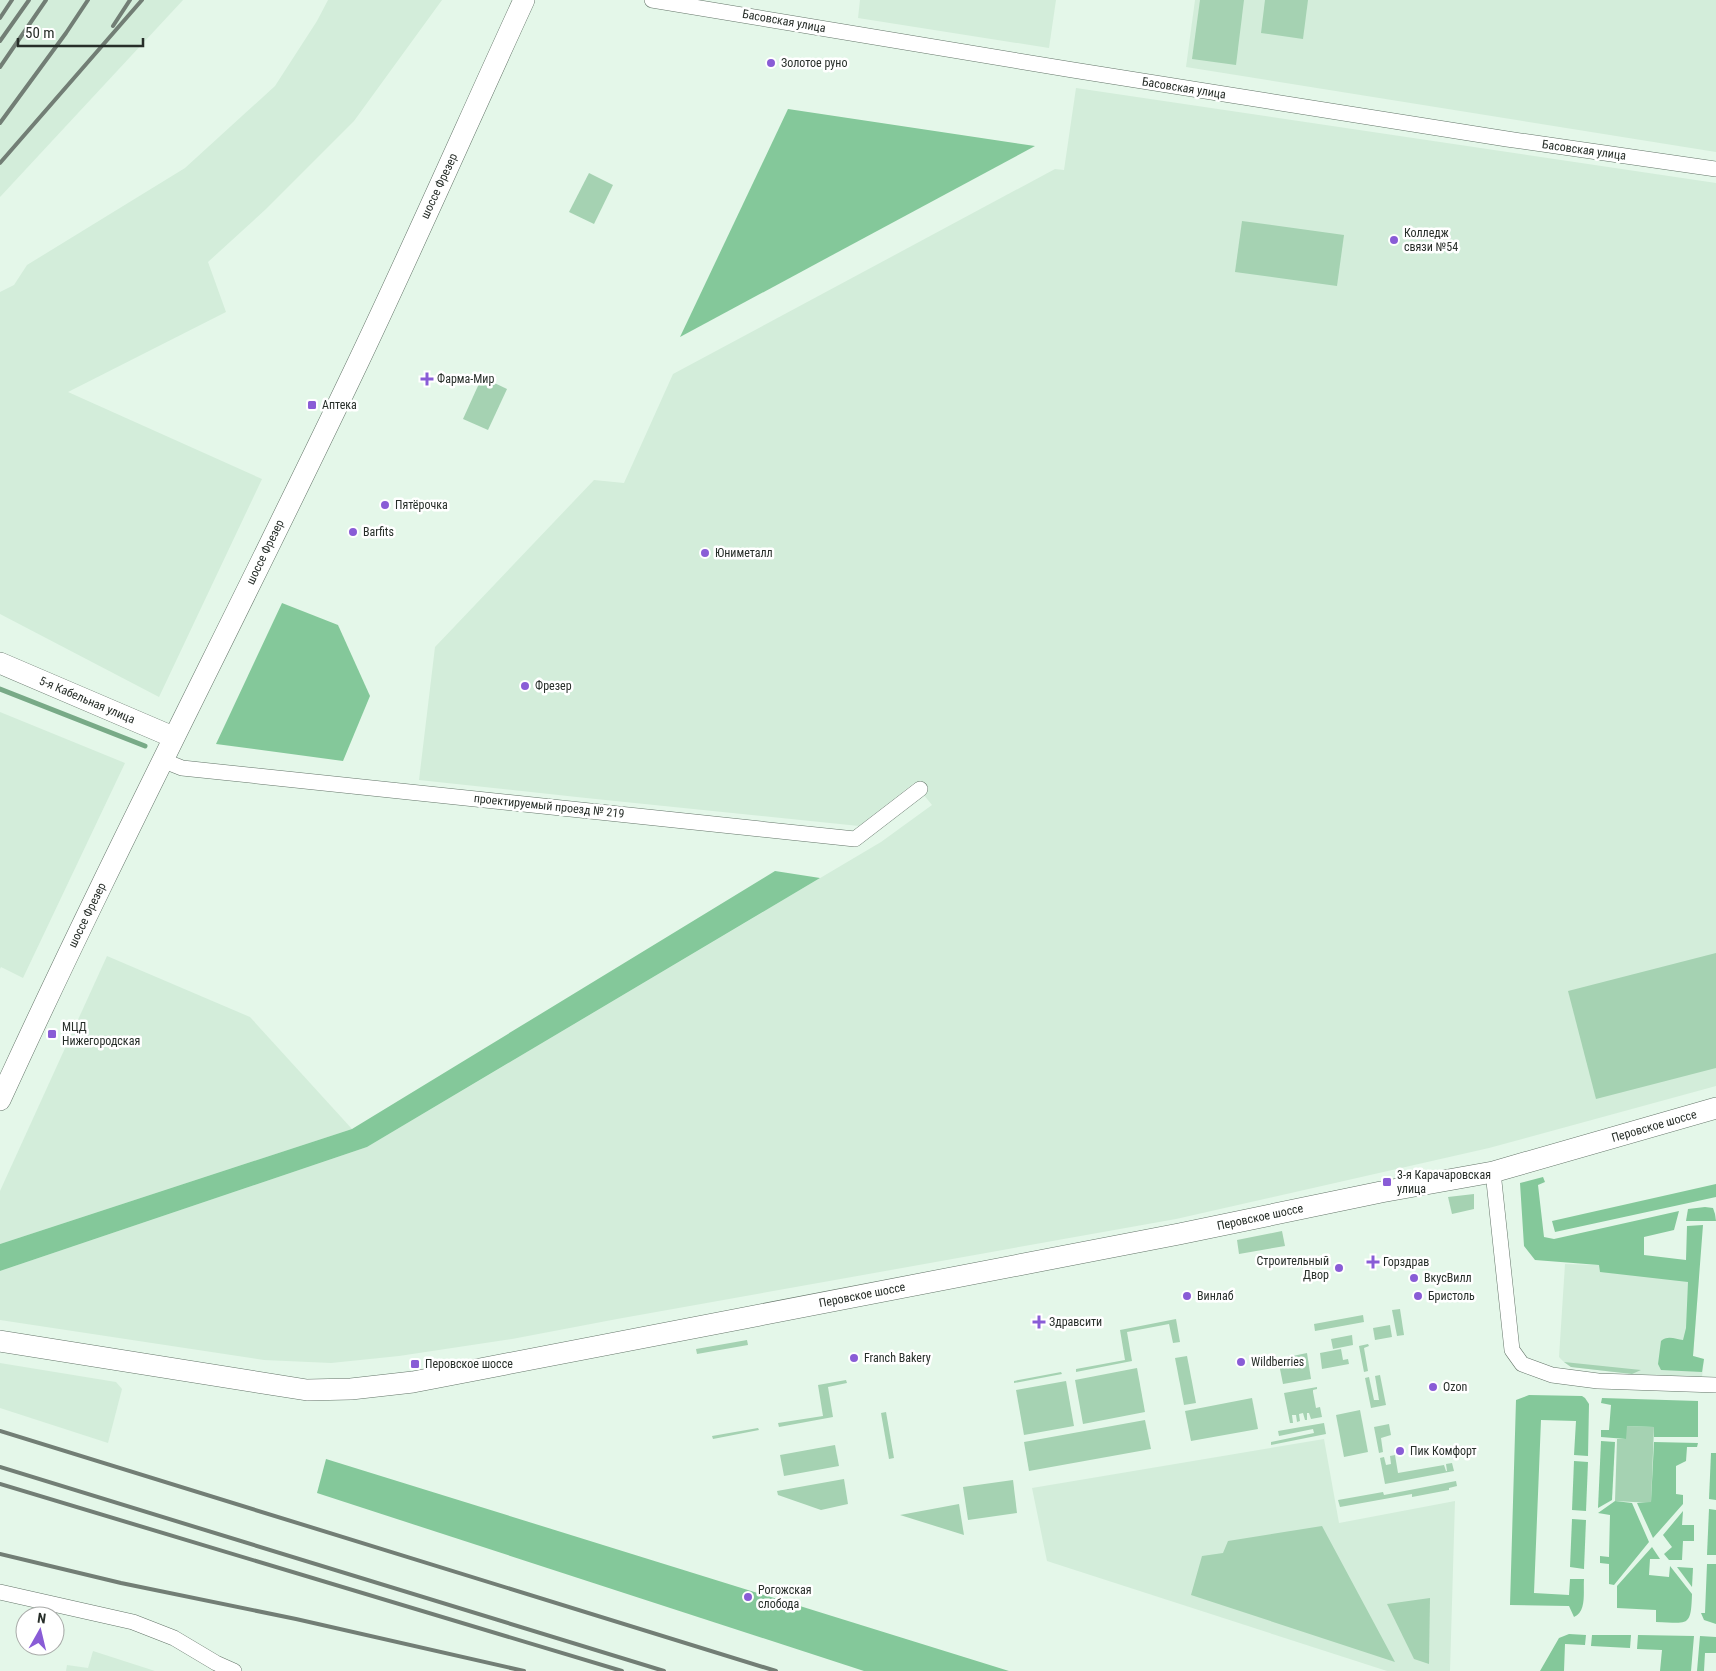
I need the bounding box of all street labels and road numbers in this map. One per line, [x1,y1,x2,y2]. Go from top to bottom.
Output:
street label: Басовская улица [741,7,827,35]
street label: Басовская улица [1141,74,1227,102]
street label: Басовская улица [1541,137,1627,163]
street label: шоссе Фрезер [418,151,460,221]
street label: шоссе Фрезер [243,517,287,587]
street label: 5-я Кабельная улица [37,674,137,727]
street label: проектируемый проезд № 219 [473,791,625,821]
street label: шоссе Фрезер [65,880,109,950]
street label: Перовское шоссе [1610,1107,1699,1145]
street label: Перовское шоссе [1216,1201,1305,1233]
street label: Перовское шоссе [818,1280,907,1310]

